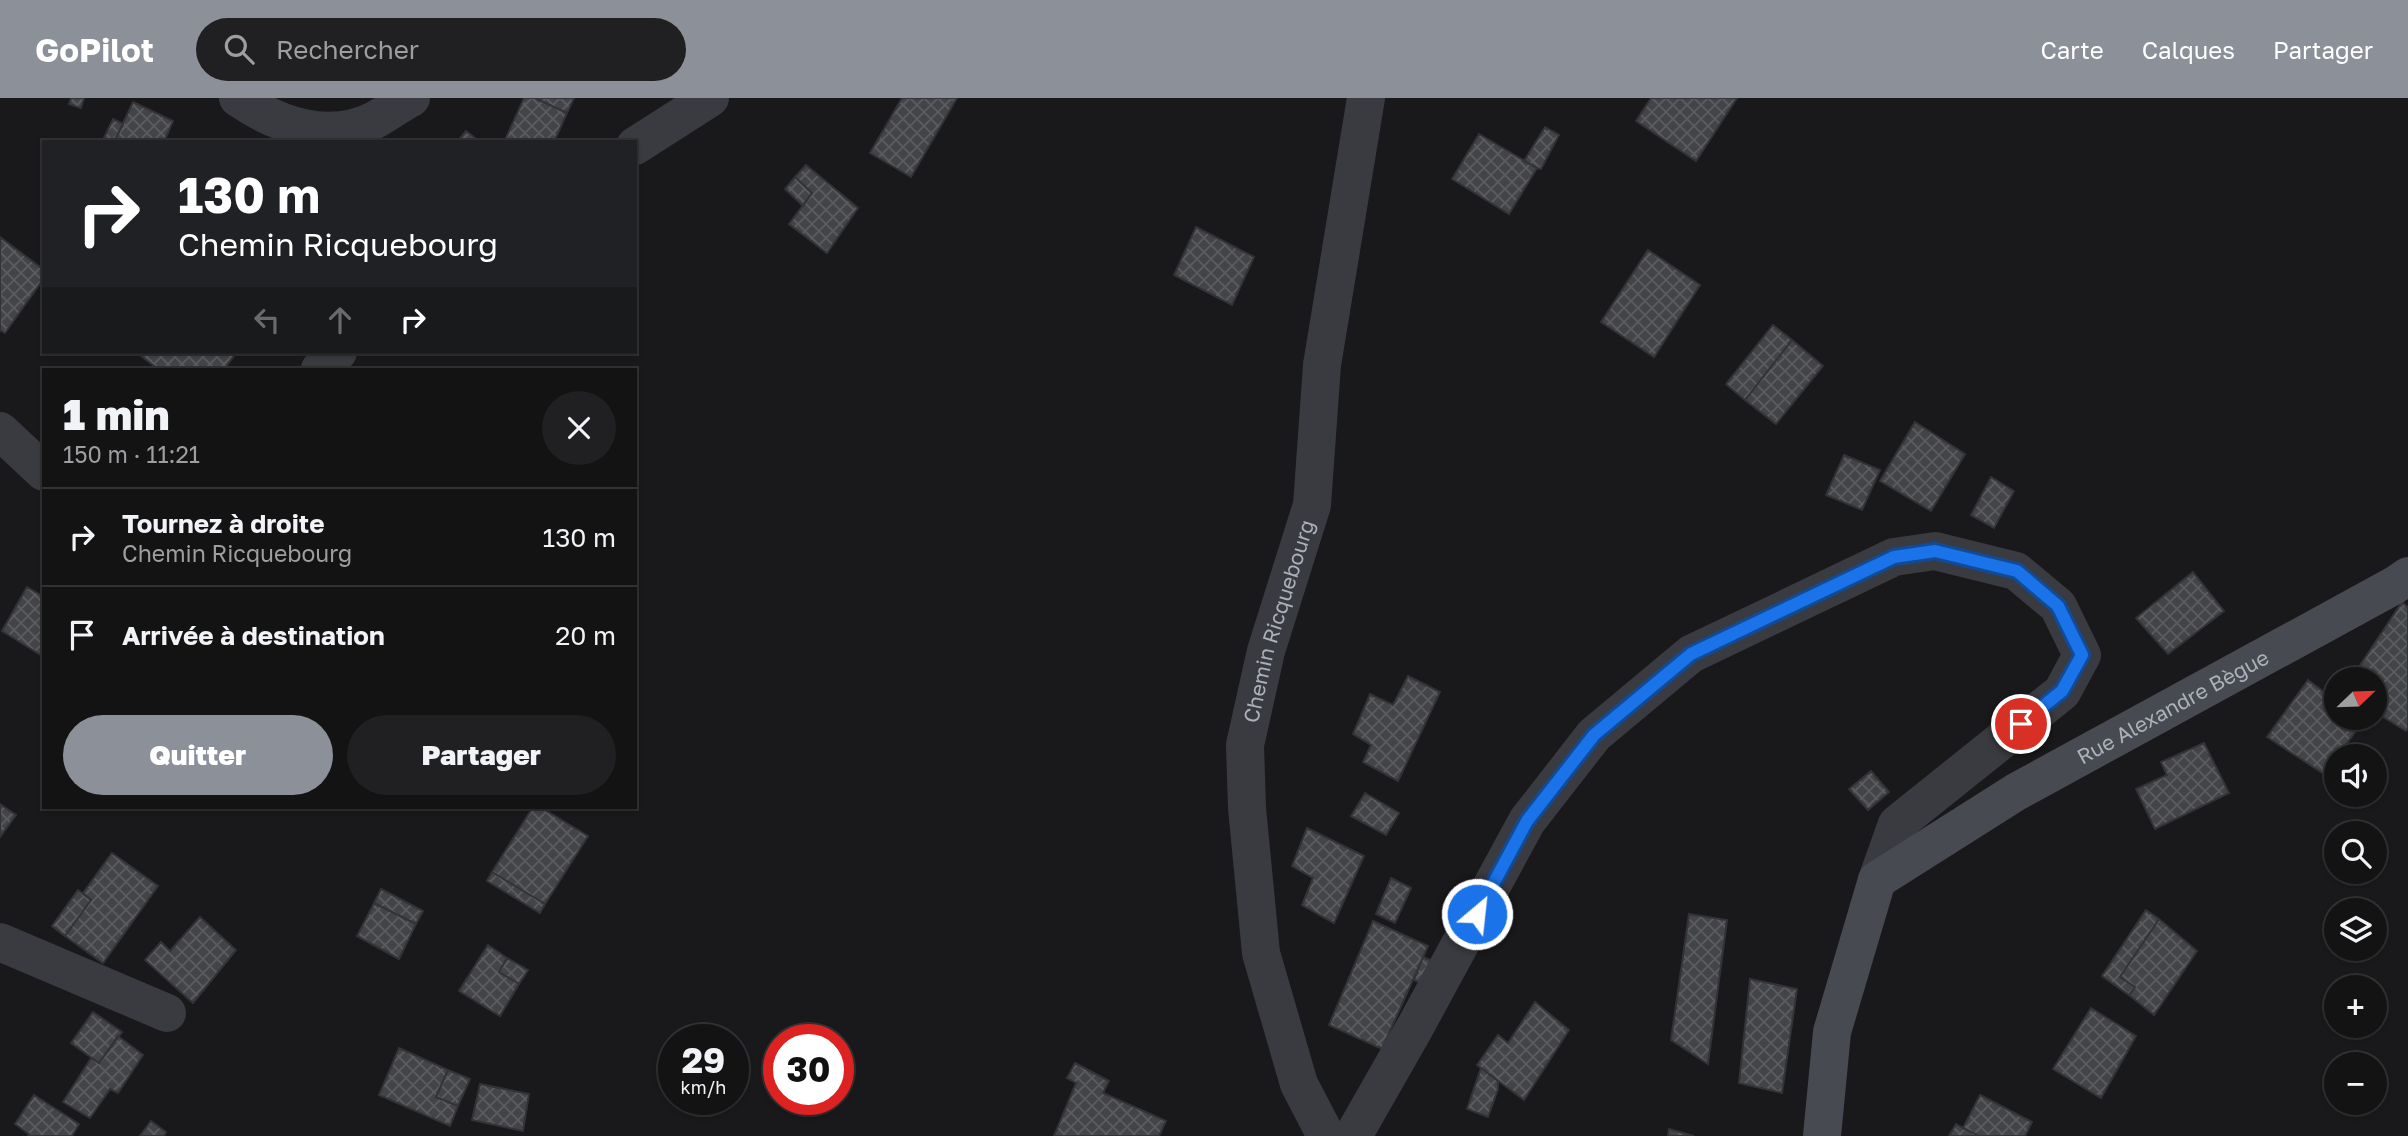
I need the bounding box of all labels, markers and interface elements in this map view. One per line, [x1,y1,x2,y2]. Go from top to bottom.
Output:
search box [196,18,686,81]
text: GoPilot [35,30,154,69]
icon: search [220,30,258,68]
text: Rechercher [276,34,419,65]
text: Carte [2040,35,2104,64]
text: Calques [2142,35,2235,64]
text: Partager [2273,35,2373,64]
text: 130 m [178,165,320,224]
icon: right [63,168,154,259]
text: Chemin Ricquebourg [178,225,498,263]
icon: left [248,301,286,339]
icon: ahead [321,301,359,339]
icon: right [394,301,432,339]
text: 1 min [63,389,170,439]
button: close [542,391,616,465]
text: 150 m · 11:21 [63,440,200,468]
text: Tournez à droite [122,508,325,539]
street label: Chemin Ricquebourg [1237,516,1320,725]
icon: right [63,518,101,556]
text: 130 m [543,522,616,553]
text: Chemin Ricquebourg [122,539,352,567]
icon: arrive [63,616,101,654]
text: Arrivée à destination [122,620,385,651]
text: 20 m [555,620,616,651]
street label: Rue Alexandre Bègue [2072,644,2273,769]
north arrow [2324,667,2387,730]
map controls [2324,667,2387,1115]
pin [1991,694,2051,754]
icon: arrive [2002,705,2040,743]
button: Quitter [63,715,333,795]
button: Partager [347,715,616,795]
button: sound [2324,744,2387,807]
button: search [2324,821,2387,884]
position arrow [1440,877,1514,951]
button: layers [2324,898,2387,961]
button: + [2324,975,2387,1038]
speed limit sign: 30 [763,1024,854,1115]
text: 29 [682,1039,725,1081]
button: − [2324,1052,2387,1115]
text: km/h [681,1076,726,1098]

